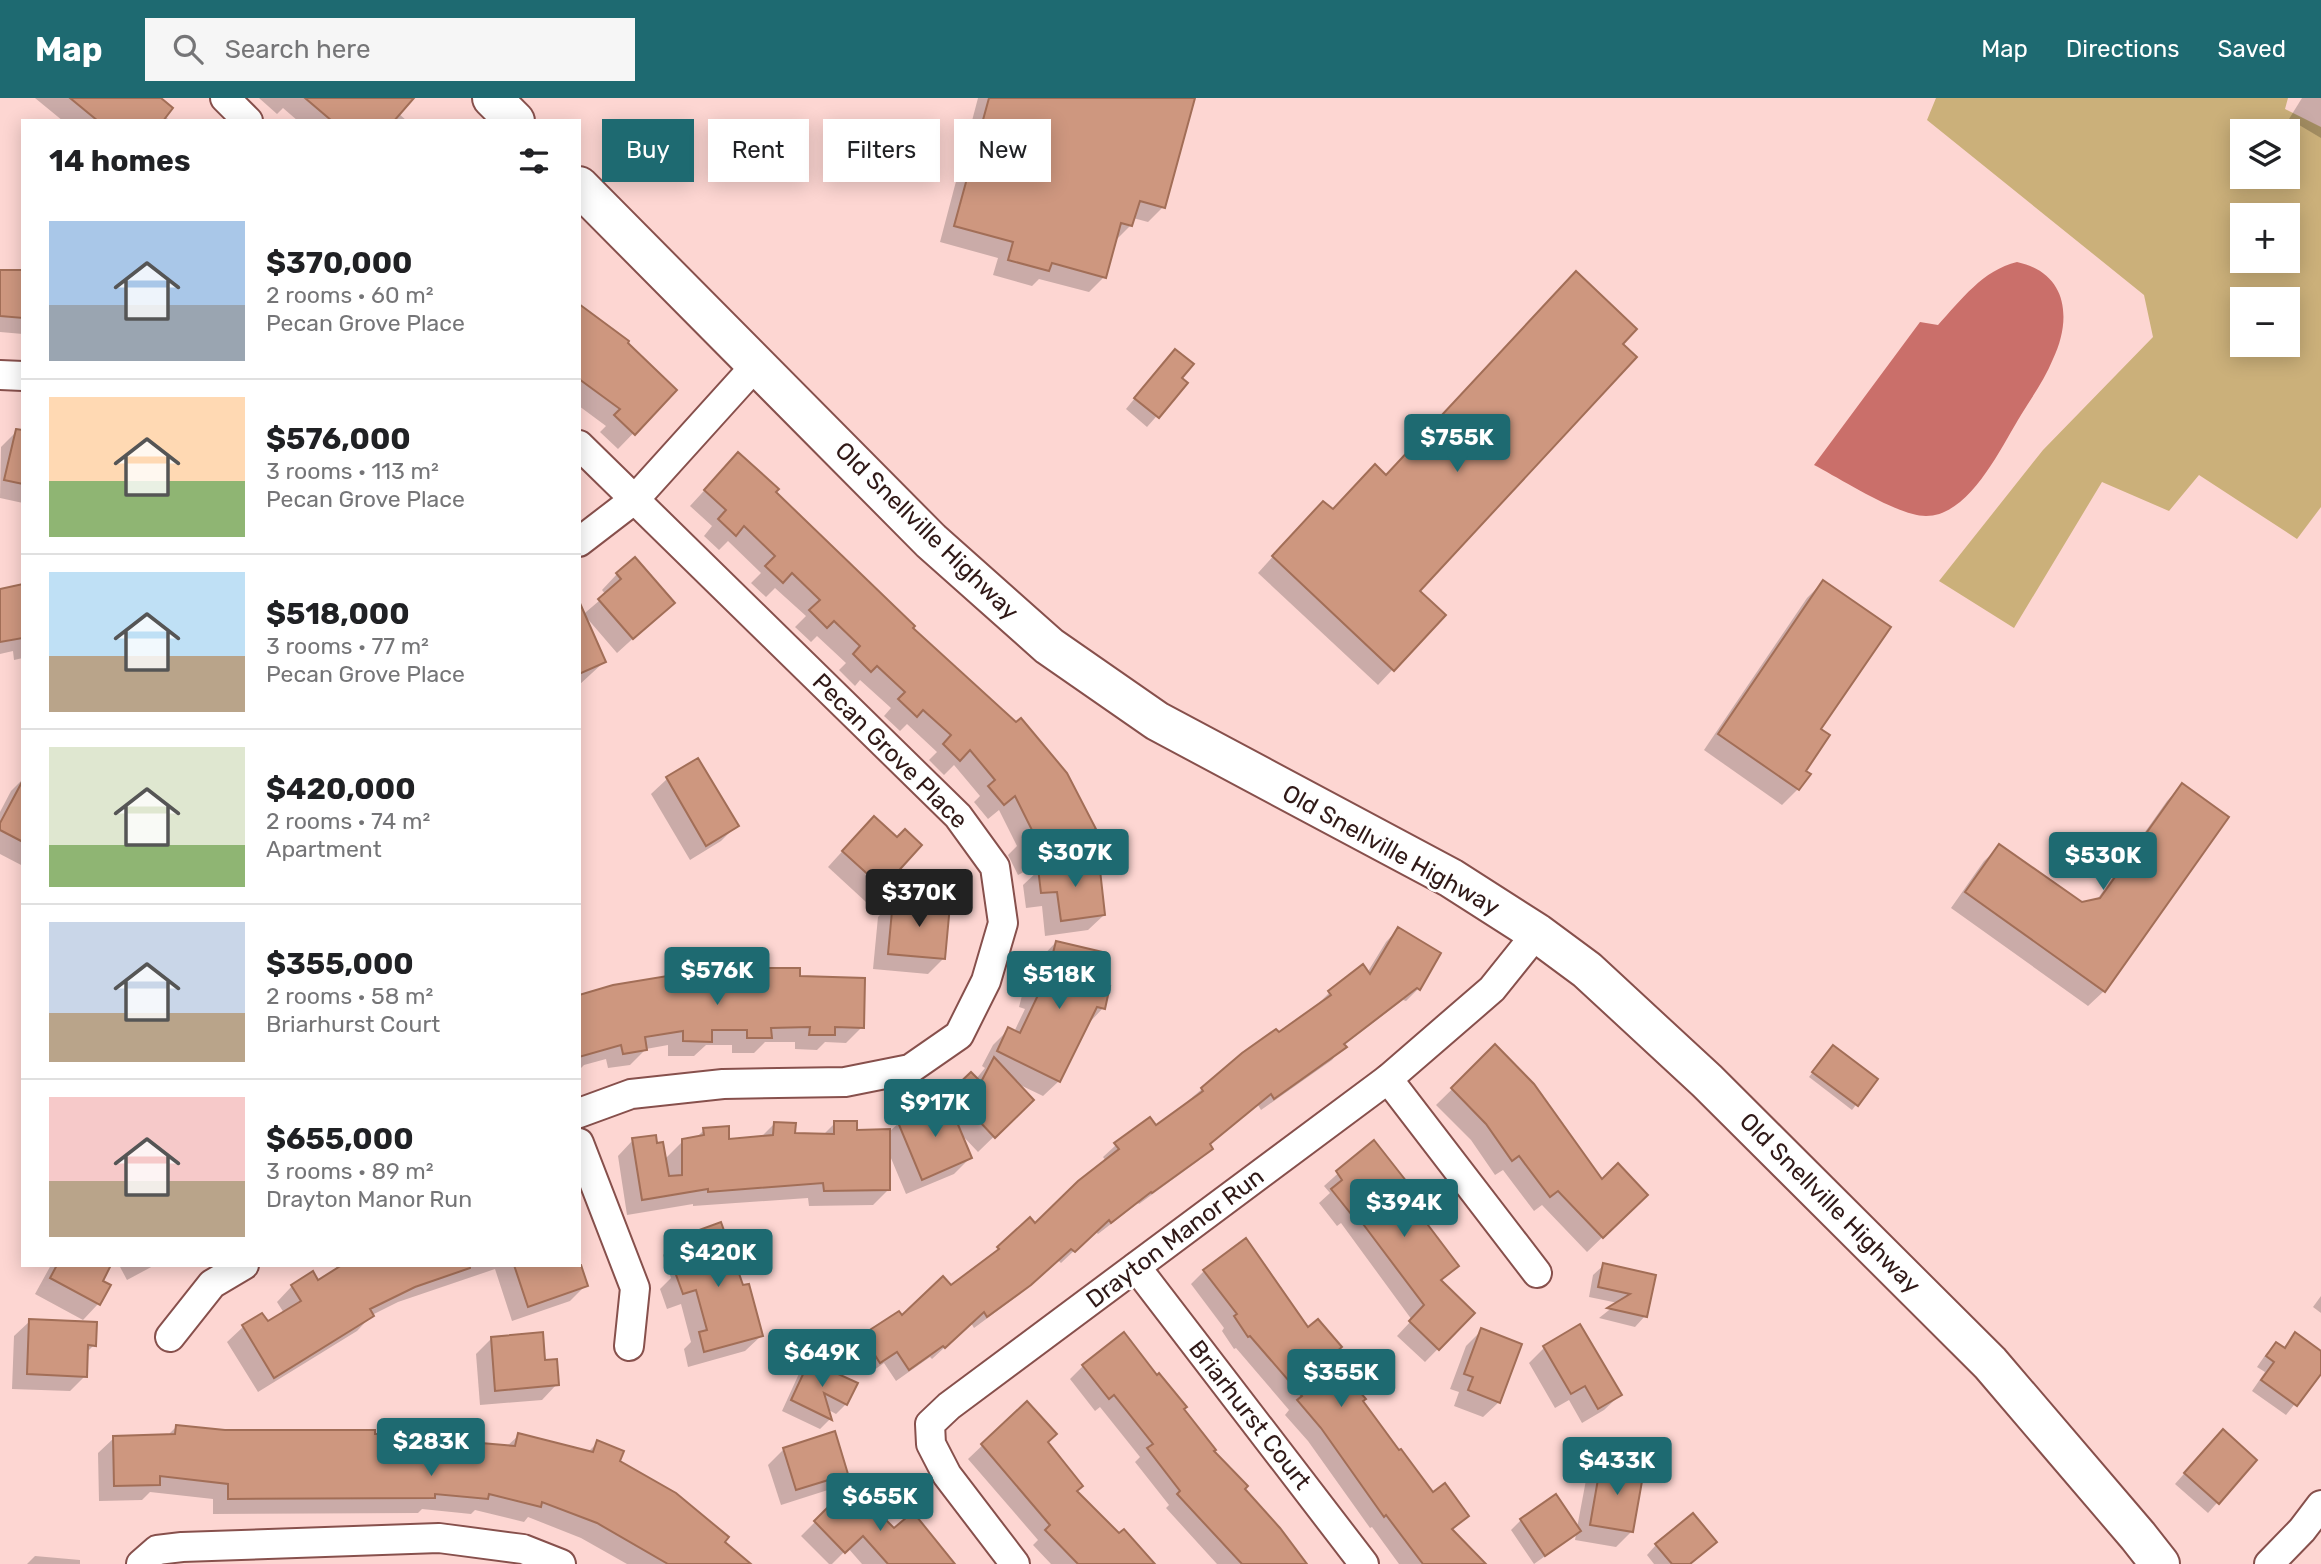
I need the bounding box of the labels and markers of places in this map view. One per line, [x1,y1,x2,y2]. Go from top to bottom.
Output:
pin: $755K [1408,414,1506,474]
pin: $307K [1026,830,1124,889]
pin: $530K [2054,832,2152,892]
pin: $370K [870,870,968,929]
pin: $576K [668,948,766,1007]
pin: $518K [1010,951,1108,1011]
pin: $917K [886,1080,984,1139]
pin: $394K [1355,1180,1453,1239]
pin: $420K [669,1230,767,1289]
pin: $649K [773,1330,871,1389]
pin: $355K [1292,1350,1390,1409]
pin: $283K [382,1418,480,1478]
pin: $433K [1568,1438,1666,1497]
pin: $655K [831,1474,929,1533]

